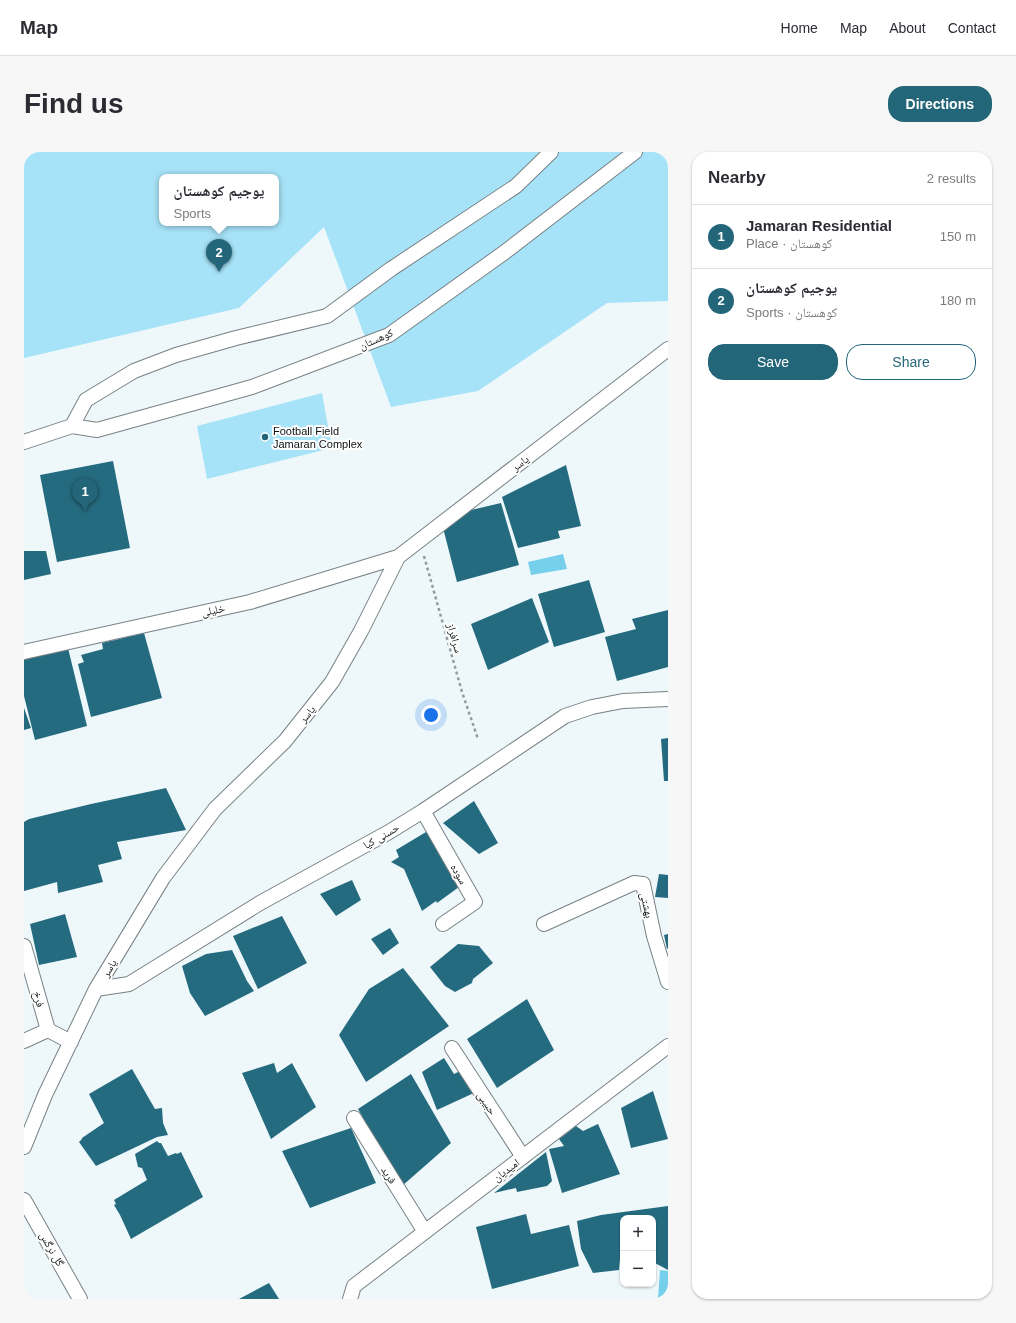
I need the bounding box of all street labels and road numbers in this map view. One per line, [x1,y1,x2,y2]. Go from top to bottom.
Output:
street label: کوهستان [357,326,396,353]
street label: یاسر [508,452,531,474]
street label: خلیلی [200,602,226,619]
street label: سرافراز [445,621,465,654]
street label: یاسر [296,703,318,726]
street label: حسنی کیا [361,821,402,852]
street label: سوده [448,862,470,886]
street label: بهشتی [637,891,656,919]
street label: یاسر [99,957,119,980]
street label: فرخ [30,990,47,1009]
street label: حبیبی [474,1089,499,1117]
street label: امیدیان [490,1156,522,1185]
street label: فرید [379,1164,399,1186]
street label: گل نرگس [37,1230,67,1269]

